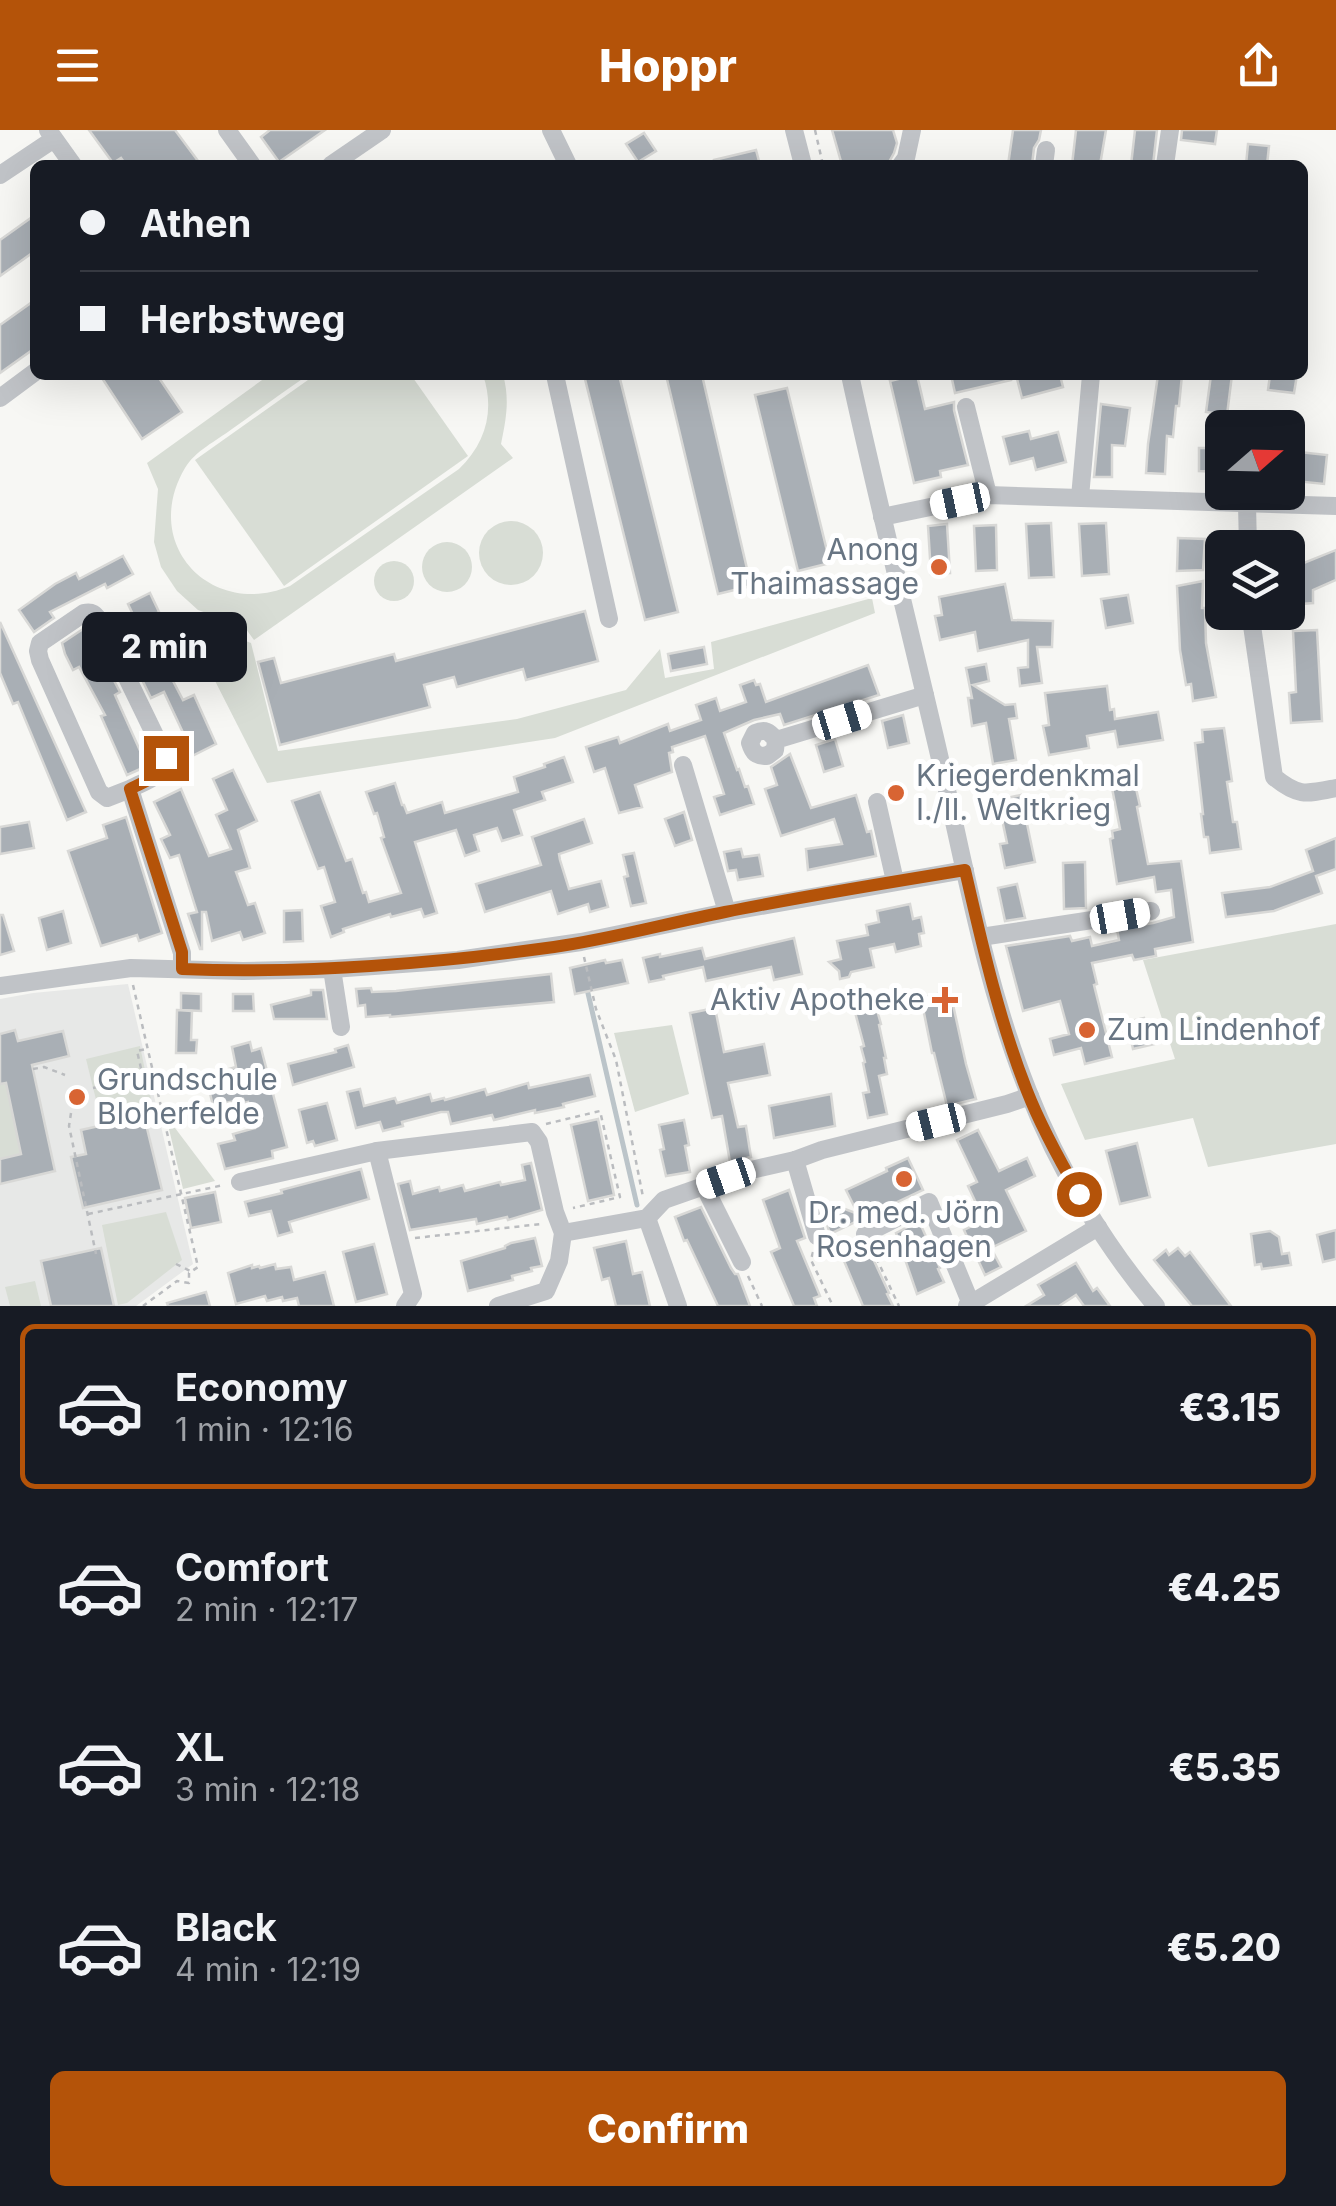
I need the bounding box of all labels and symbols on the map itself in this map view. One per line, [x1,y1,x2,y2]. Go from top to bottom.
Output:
north arrow [1205,410,1305,510]
car [928,480,992,522]
place label: Anong Thaimassage [730,531,919,601]
marker: Anong Thaimassage [928,556,950,578]
callout: 2 min [84,613,248,683]
car [809,697,875,743]
route end [144,736,189,781]
place label: Kriegerdenkmal I./II. Weltkrieg [916,757,1140,827]
marker: Kriegerdenkmal I./II. Weltkrieg [885,782,907,804]
car [1088,896,1152,936]
place label: Aktiv Apotheke [710,981,925,1017]
marker: Aktiv Apotheke [934,989,956,1011]
place label: Zum Lindenhof [1107,1011,1321,1047]
marker: Zum Lindenhof [1076,1019,1098,1041]
place label: Grundschule Bloherfelde [97,1061,278,1131]
marker: Grundschule Bloherfelde [66,1086,88,1108]
car [903,1100,969,1144]
car [693,1154,759,1202]
marker: Dr. med. Jörn Rosenhagen [893,1168,915,1190]
route start [1057,1172,1102,1217]
place label: Dr. med. Jörn Rosenhagen [808,1194,1000,1264]

